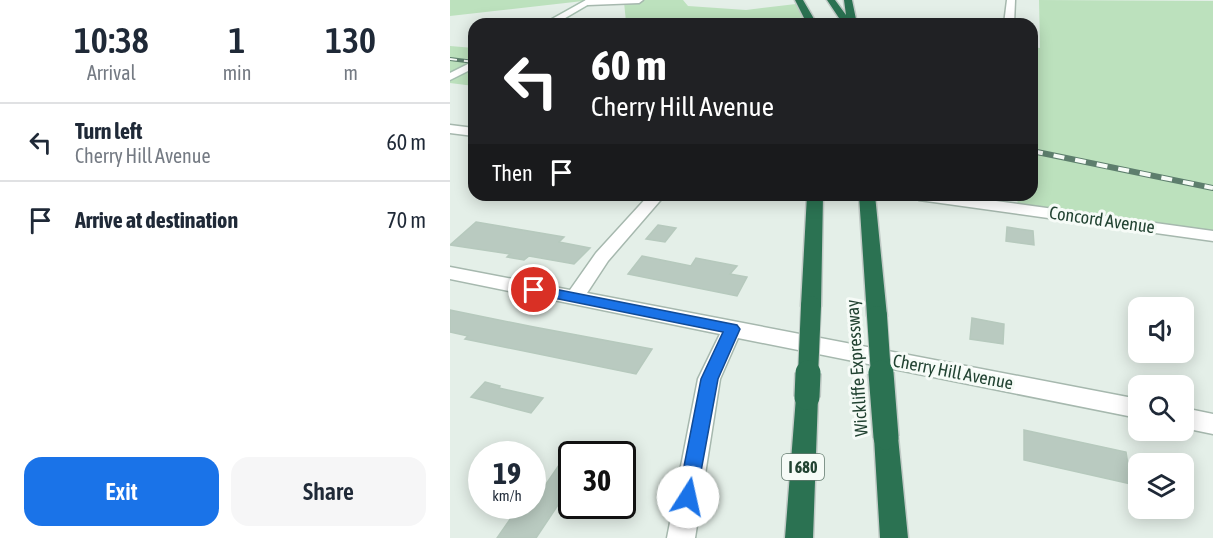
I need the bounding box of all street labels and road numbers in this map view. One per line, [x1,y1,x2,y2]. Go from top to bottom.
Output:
street label: Concord Avenue [1048,202,1156,237]
street label: Wickliffe Expressway [841,299,872,437]
street label: Cherry Hill Avenue [891,350,1015,393]
road number: I 680 [782,454,824,480]

